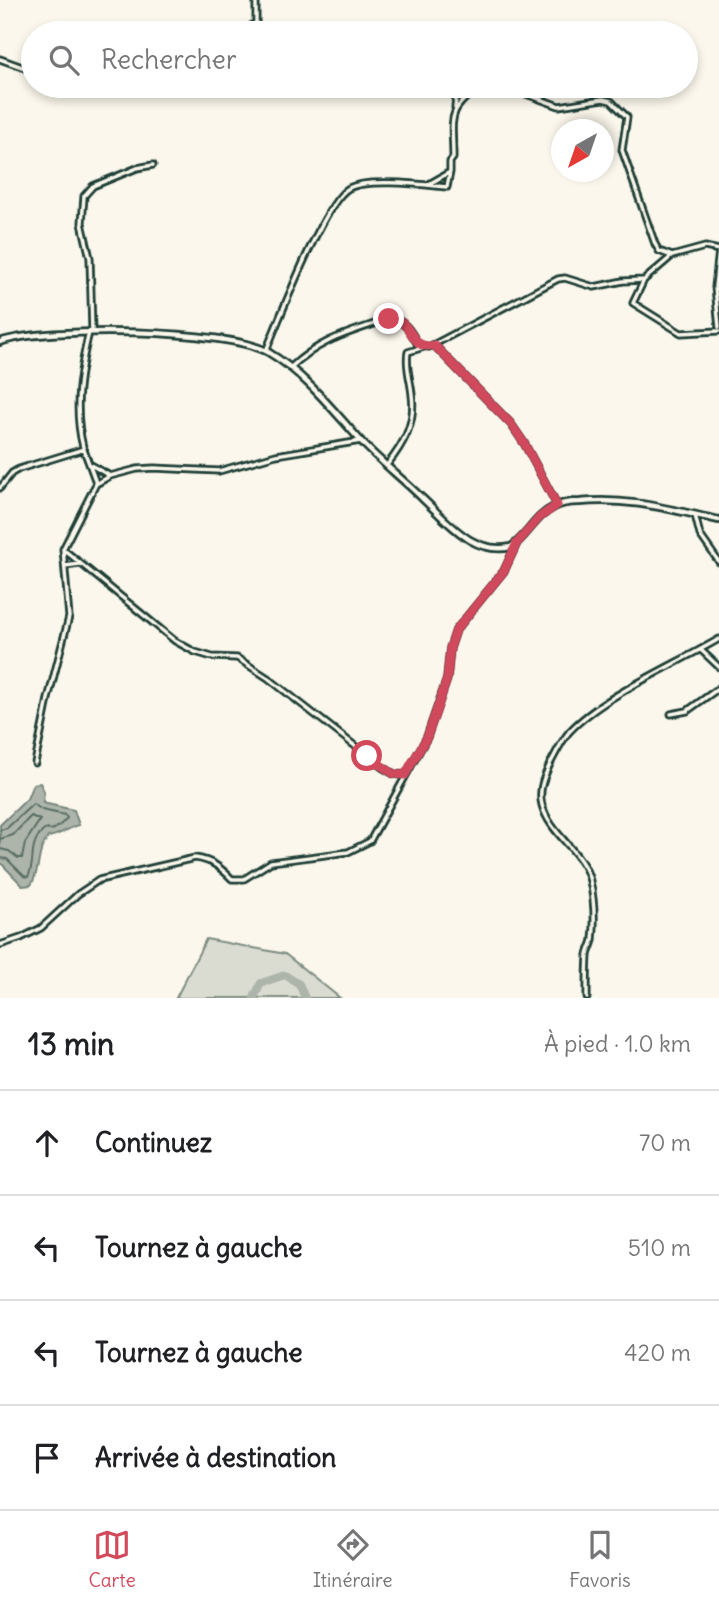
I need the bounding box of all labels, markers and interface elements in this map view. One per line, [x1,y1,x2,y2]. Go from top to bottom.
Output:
search box [21,21,698,98]
icon: search [45,41,83,79]
text: Rechercher [101,43,237,76]
north arrow [551,119,614,182]
route end [373,303,404,334]
route start [351,740,382,771]
text: 13 min [28,1025,115,1063]
text: À pied · 1.0 km [544,1029,691,1058]
icon: ahead [28,1124,66,1162]
text: Continuez [95,1126,212,1159]
text: 70 m [639,1128,691,1157]
icon: left [28,1229,66,1267]
text: Tournez à gauche [95,1231,303,1264]
text: 510 m [628,1233,691,1262]
icon: left [28,1334,66,1372]
text: Tournez à gauche [95,1336,303,1369]
text: 420 m [624,1338,691,1367]
icon: arrive [28,1439,66,1477]
text: Arrivée à destination [95,1441,336,1474]
tab: Carte [88,1526,136,1592]
tab: Itinéraire [313,1526,392,1592]
tab: Favoris [569,1526,631,1592]

